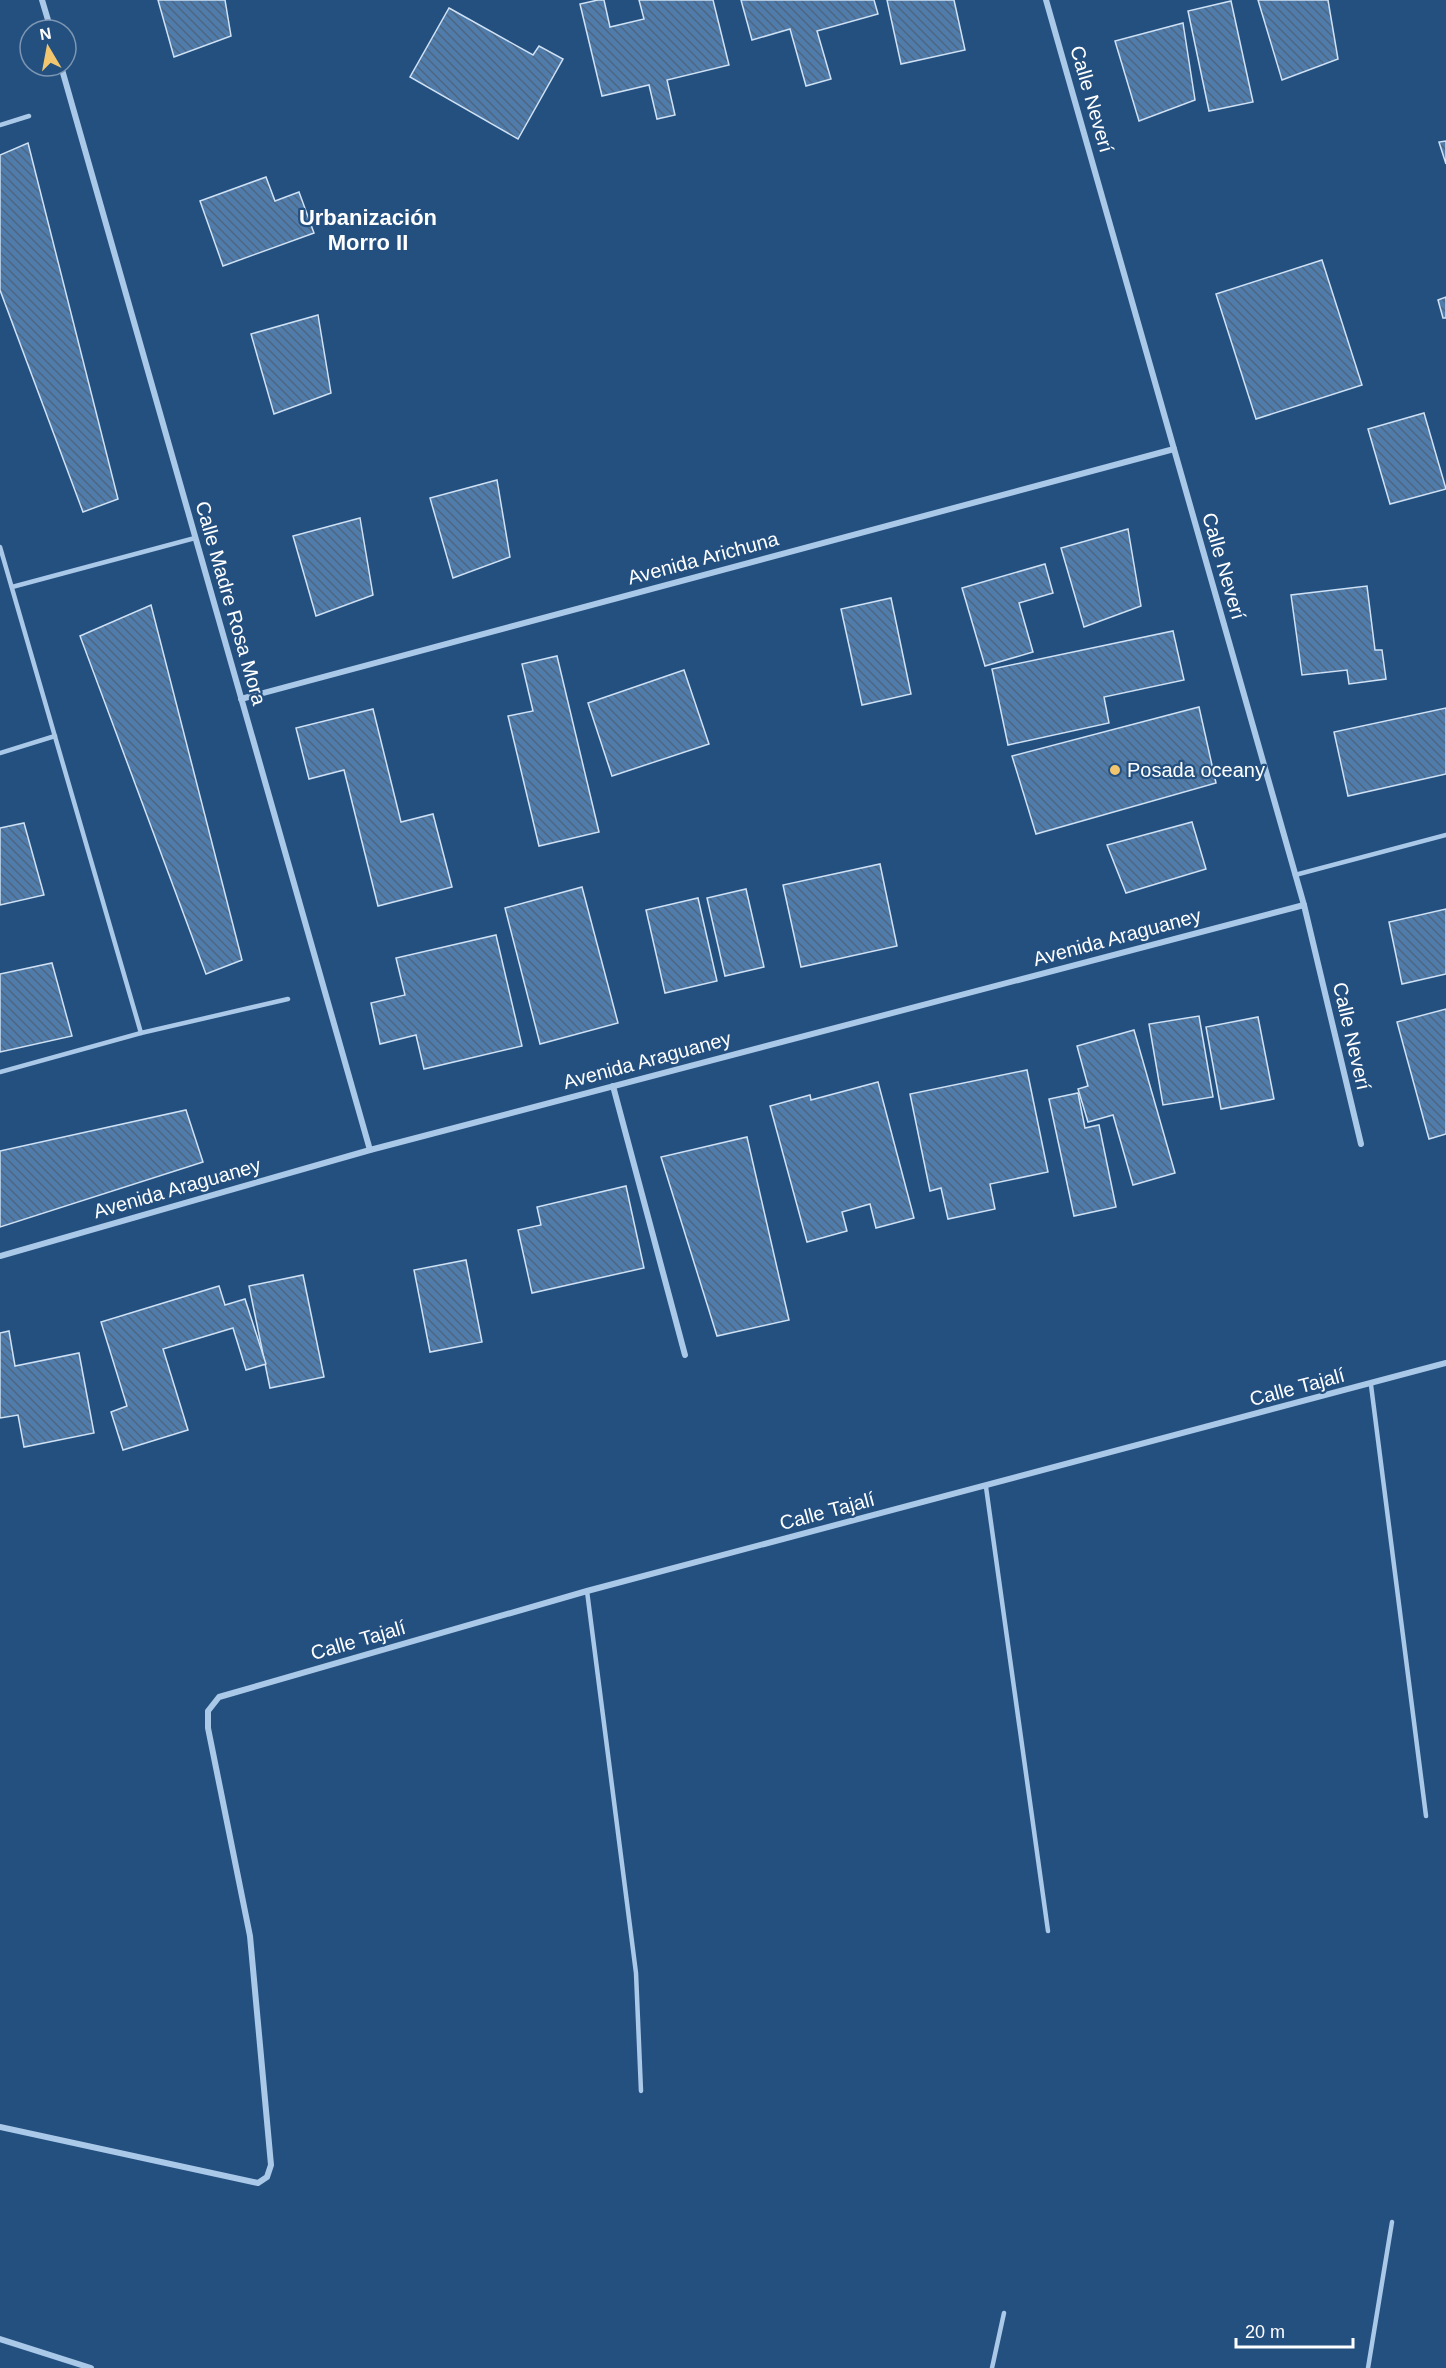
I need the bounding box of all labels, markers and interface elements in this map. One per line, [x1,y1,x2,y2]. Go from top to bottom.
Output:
north arrow [18,18,78,78]
text: N [38,24,53,43]
street label: Calle Neverí [1066,43,1118,155]
district label: Urbanización Morro II [299,205,437,255]
street label: Calle Madre Rosa Mora [191,498,271,708]
street label: Calle Neverí [1198,510,1250,622]
street label: Avenida Arichuna [625,527,782,589]
place label: Posada oceany [1127,759,1265,781]
marker: Posada oceany [1108,763,1122,777]
street label: Avenida Araguaney [1031,904,1203,970]
street label: Calle Neverí [1329,980,1375,1093]
street label: Avenida Araguaney [561,1027,733,1093]
street label: Avenida Araguaney [91,1154,263,1222]
street label: Calle Tajalí [1247,1364,1347,1410]
street label: Calle Tajalí [777,1488,877,1534]
street label: Calle Tajalí [308,1616,408,1664]
scale bar [1236,2311,1353,2349]
text: 20 m [1245,2322,1285,2342]

